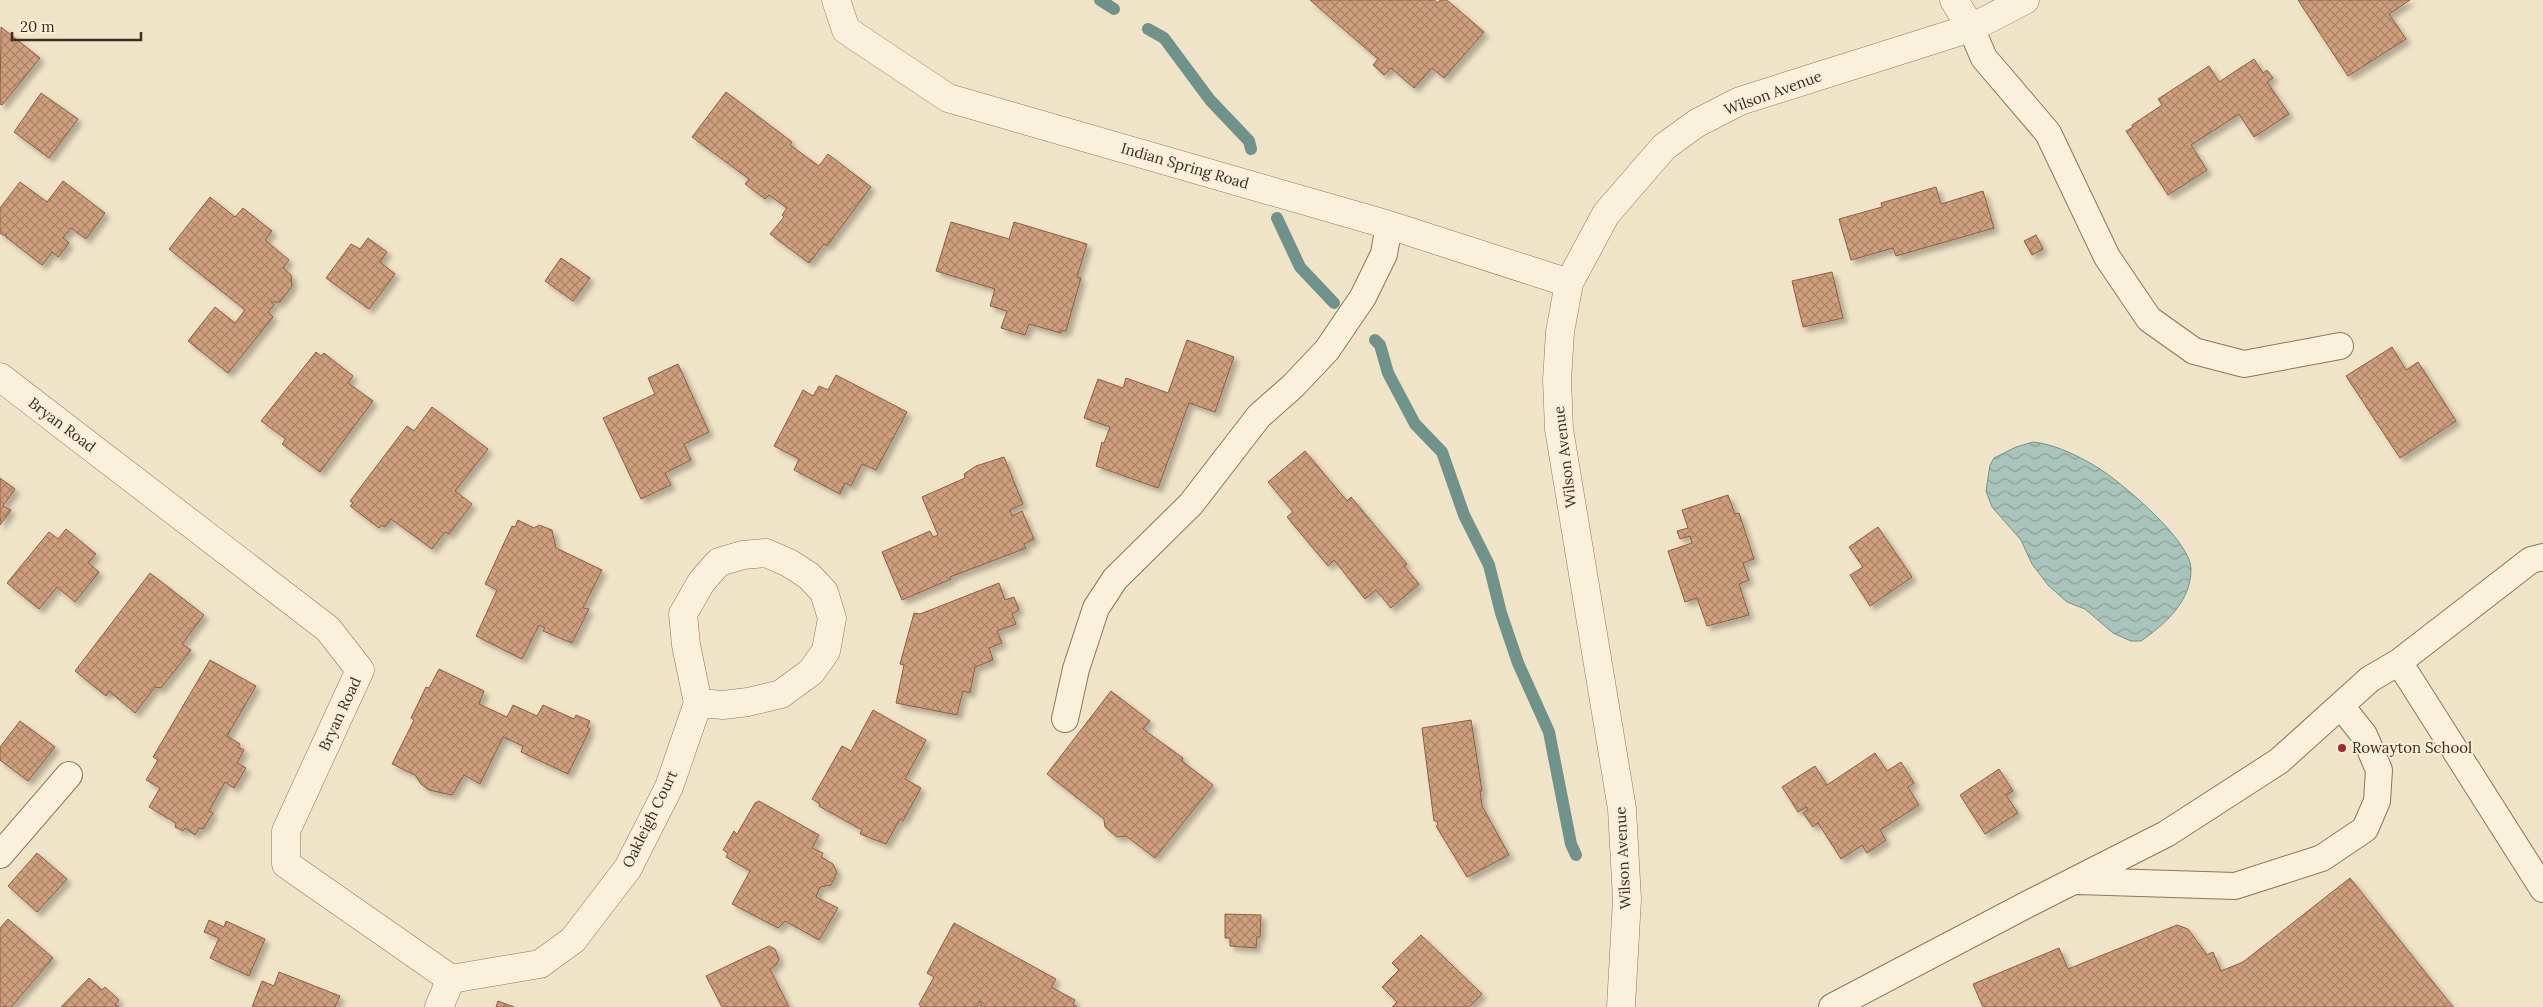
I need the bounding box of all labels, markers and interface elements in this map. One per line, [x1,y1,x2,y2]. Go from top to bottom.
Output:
scale bar [12,10,141,42]
text: 20 m [20,17,55,36]
street label: Wilson Avenue [1721,66,1824,119]
street label: Indian Spring Road [1119,138,1251,193]
street label: Bryan Road [25,393,100,456]
street label: Wilson Avenue [1549,405,1580,509]
street label: Bryan Road [314,674,365,754]
place label: Rowayton School [2352,738,2472,757]
marker: Rowayton School [2336,742,2348,754]
street label: Oakleigh Court [618,767,681,871]
street label: Wilson Avenue [1610,806,1635,910]

